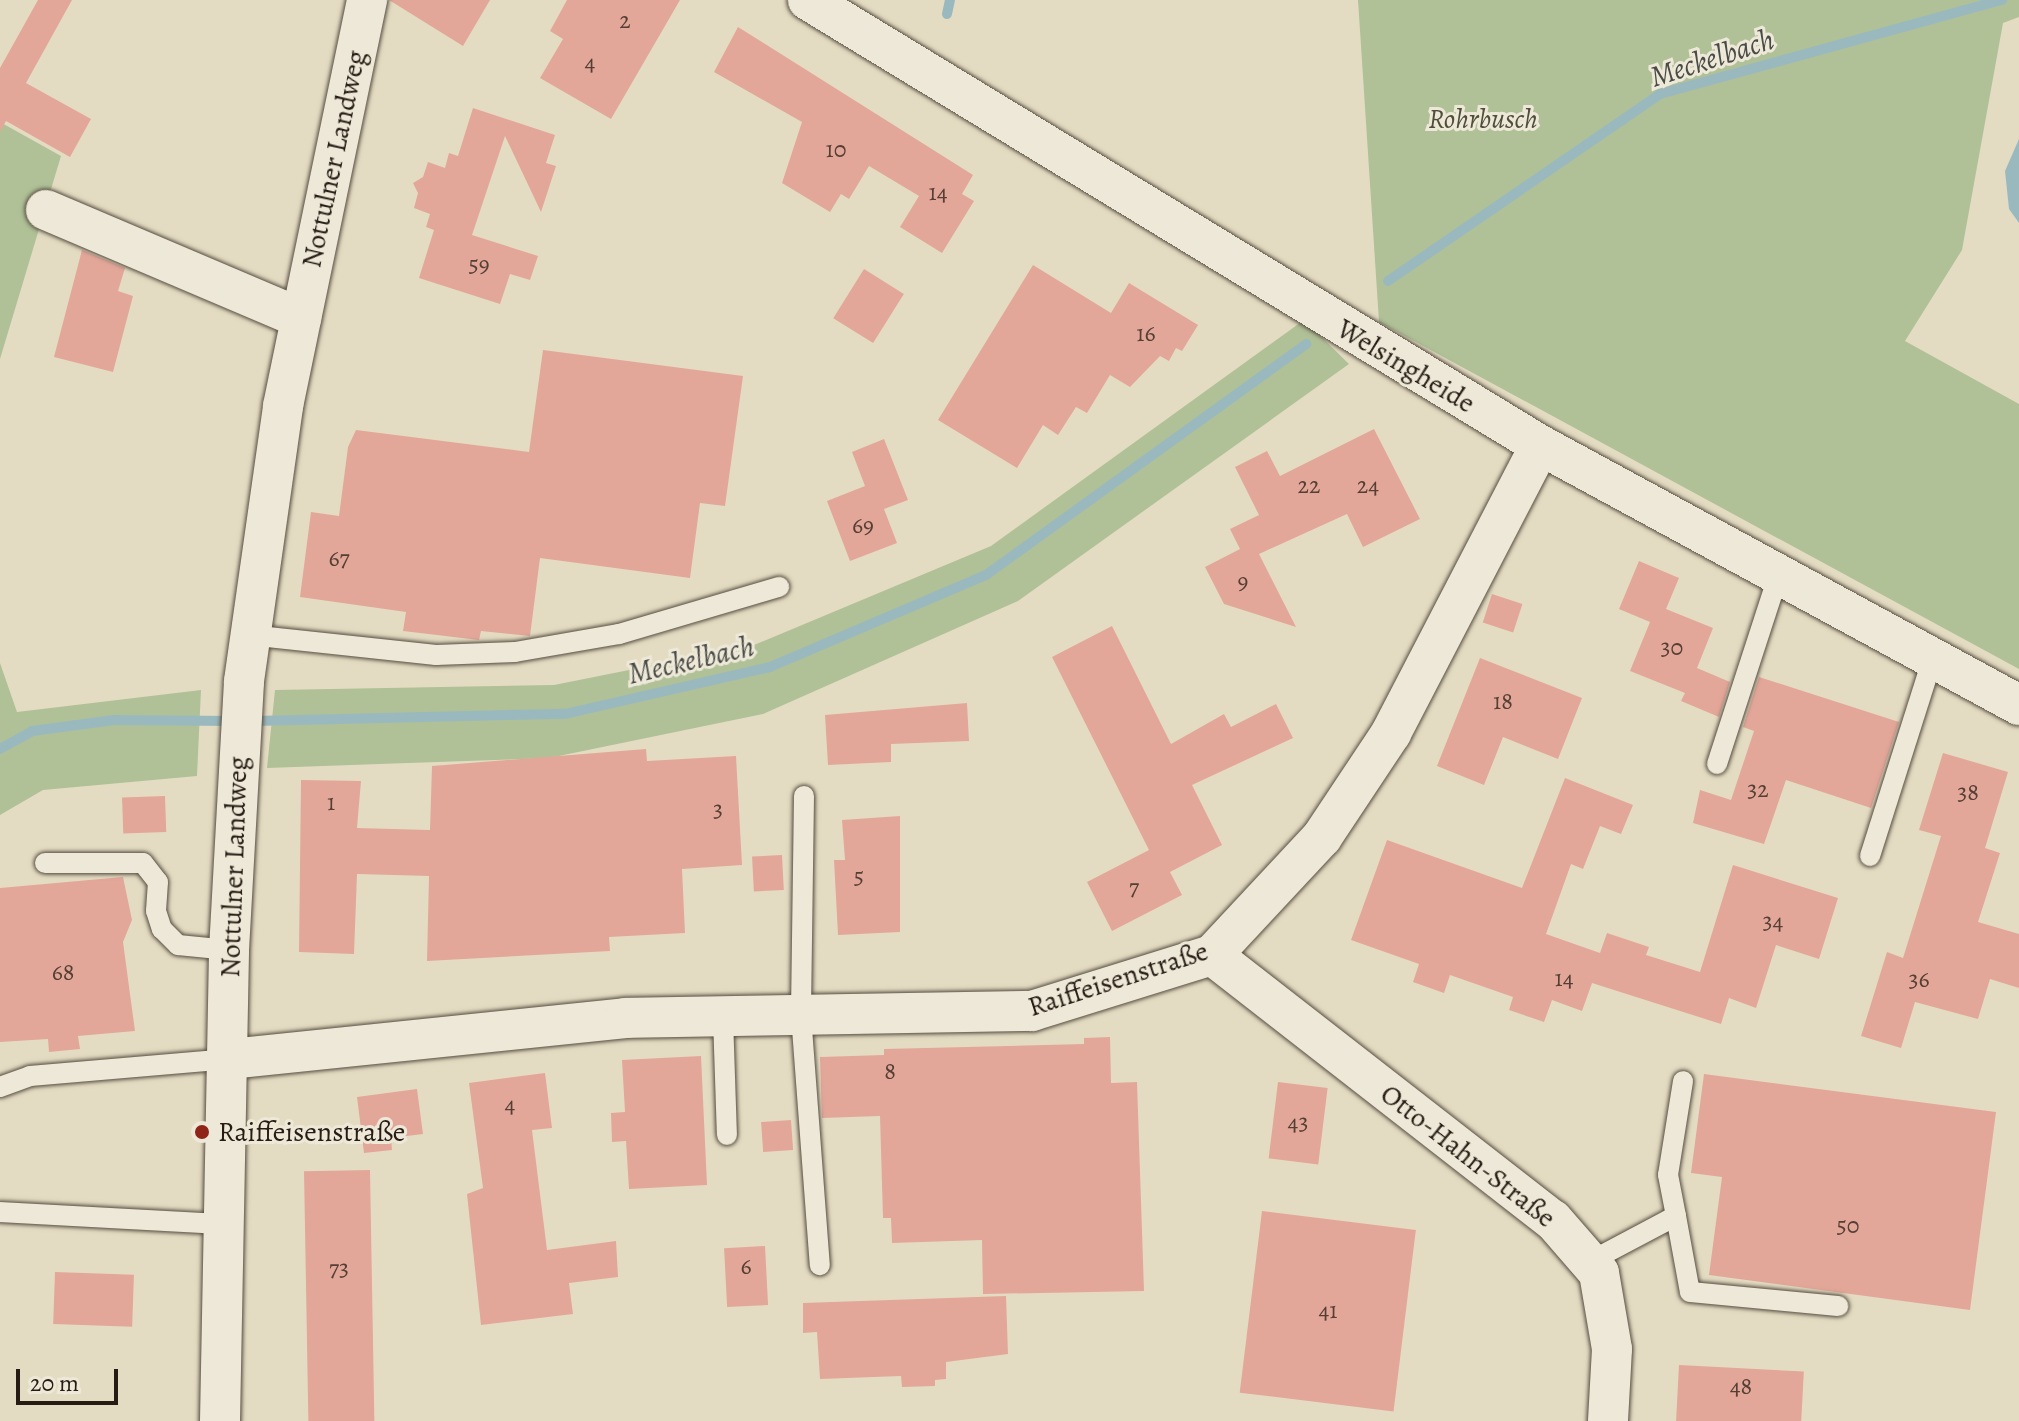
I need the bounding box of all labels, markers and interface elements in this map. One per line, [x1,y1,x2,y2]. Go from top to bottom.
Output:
house number: 2 [619,7,631,35]
water label: Meckelbach [1645,21,1779,95]
street label: Nottulner Landweg [295,47,373,271]
house number: 4 [585,49,595,77]
park label: Rohrbusch [1428,102,1538,136]
house number: 10 [826,136,846,164]
house number: 14 [928,179,948,207]
house number: 59 [468,251,490,279]
street label: Welsingheide [1331,312,1481,420]
house number: 16 [1136,320,1156,348]
house number: 22 [1298,472,1320,500]
house number: 24 [1357,472,1379,500]
house number: 69 [852,512,874,540]
house number: 67 [328,545,350,573]
house number: 9 [1238,568,1248,596]
water label: Meckelbach [624,628,758,692]
house number: 30 [1661,634,1683,662]
house number: 18 [1493,688,1513,716]
street label: Nottulner Landweg [213,756,255,978]
house number: 32 [1747,776,1769,804]
house number: 38 [1957,779,1979,807]
house number: 1 [327,789,335,817]
house number: 3 [713,796,723,824]
house number: 5 [854,863,864,891]
house number: 7 [1129,874,1139,902]
house number: 34 [1763,908,1783,936]
street label: Raiffeisenstraße [1024,934,1212,1024]
house number: 68 [52,959,74,987]
house number: 14 [1554,965,1574,993]
house number: 36 [1908,966,1930,994]
house number: 8 [884,1058,896,1086]
street label: Otto-Hahn-Straße [1374,1077,1562,1235]
house number: 4 [505,1091,515,1119]
house number: 43 [1288,1109,1308,1137]
place label: Raiffeisenstraße [218,1115,405,1149]
marker: Raiffeisenstraße [193,1123,211,1141]
house number: 50 [1836,1212,1860,1240]
house number: 6 [740,1253,752,1281]
house number: 73 [329,1255,349,1283]
house number: 41 [1318,1297,1338,1325]
scale bar [20,1353,122,1403]
text: 20 m [30,1367,79,1399]
house number: 48 [1730,1373,1752,1401]

